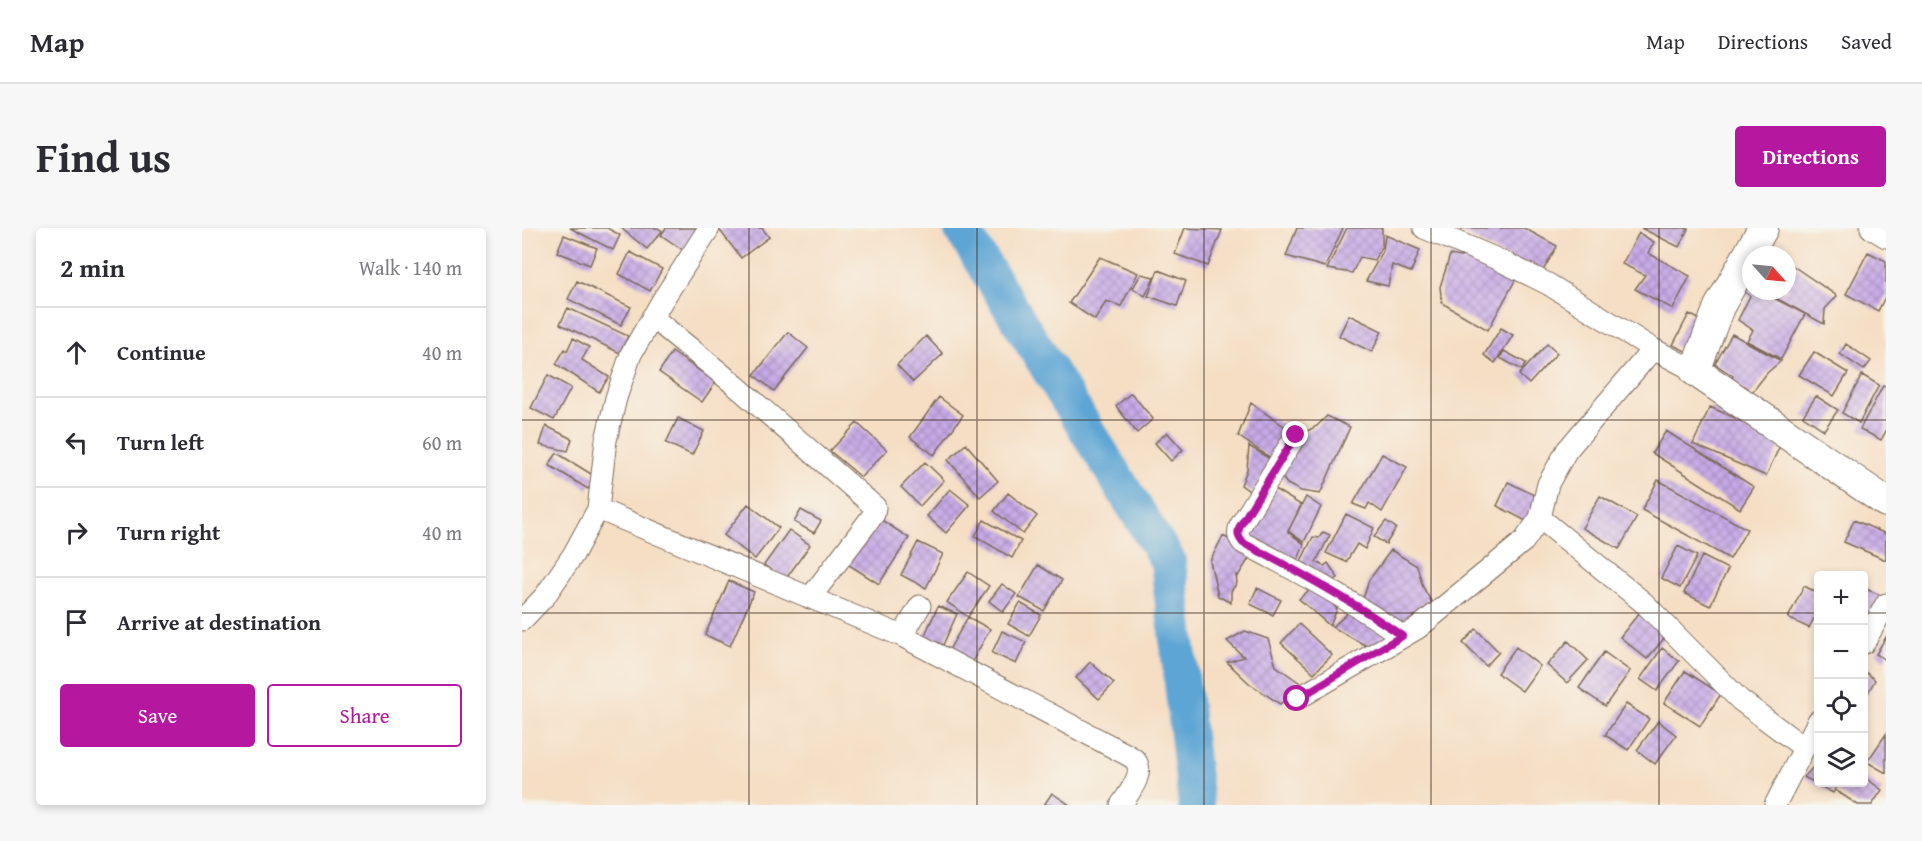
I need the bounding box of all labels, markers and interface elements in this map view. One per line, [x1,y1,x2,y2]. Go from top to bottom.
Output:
text: Map [30,21,84,62]
text: Map [1646,26,1685,57]
text: Directions [1718,26,1808,57]
text: Saved [1841,26,1892,57]
text: Find us [36,126,171,187]
button: Directions [1735,126,1886,187]
north arrow [1742,246,1796,300]
text: 2 min [60,248,125,287]
text: Walk · 140 m [359,253,462,282]
icon: ahead [60,336,93,369]
text: Continue [117,336,206,368]
text: 40 m [422,338,462,367]
route end [1282,421,1308,447]
icon: left [60,426,93,459]
text: Turn left [117,426,204,458]
text: 60 m [422,428,462,457]
icon: right [60,516,93,549]
text: Turn right [117,516,220,548]
text: 40 m [422,518,462,547]
map controls [1814,571,1868,787]
button: + [1814,571,1868,625]
icon: arrive [60,606,93,639]
text: Arrive at destination [117,606,321,638]
button: − [1814,625,1868,679]
button: locate [1814,679,1868,733]
button: Save [60,684,255,747]
button: Share [267,684,462,747]
route start [1283,685,1309,711]
button: layers [1814,733,1868,787]

